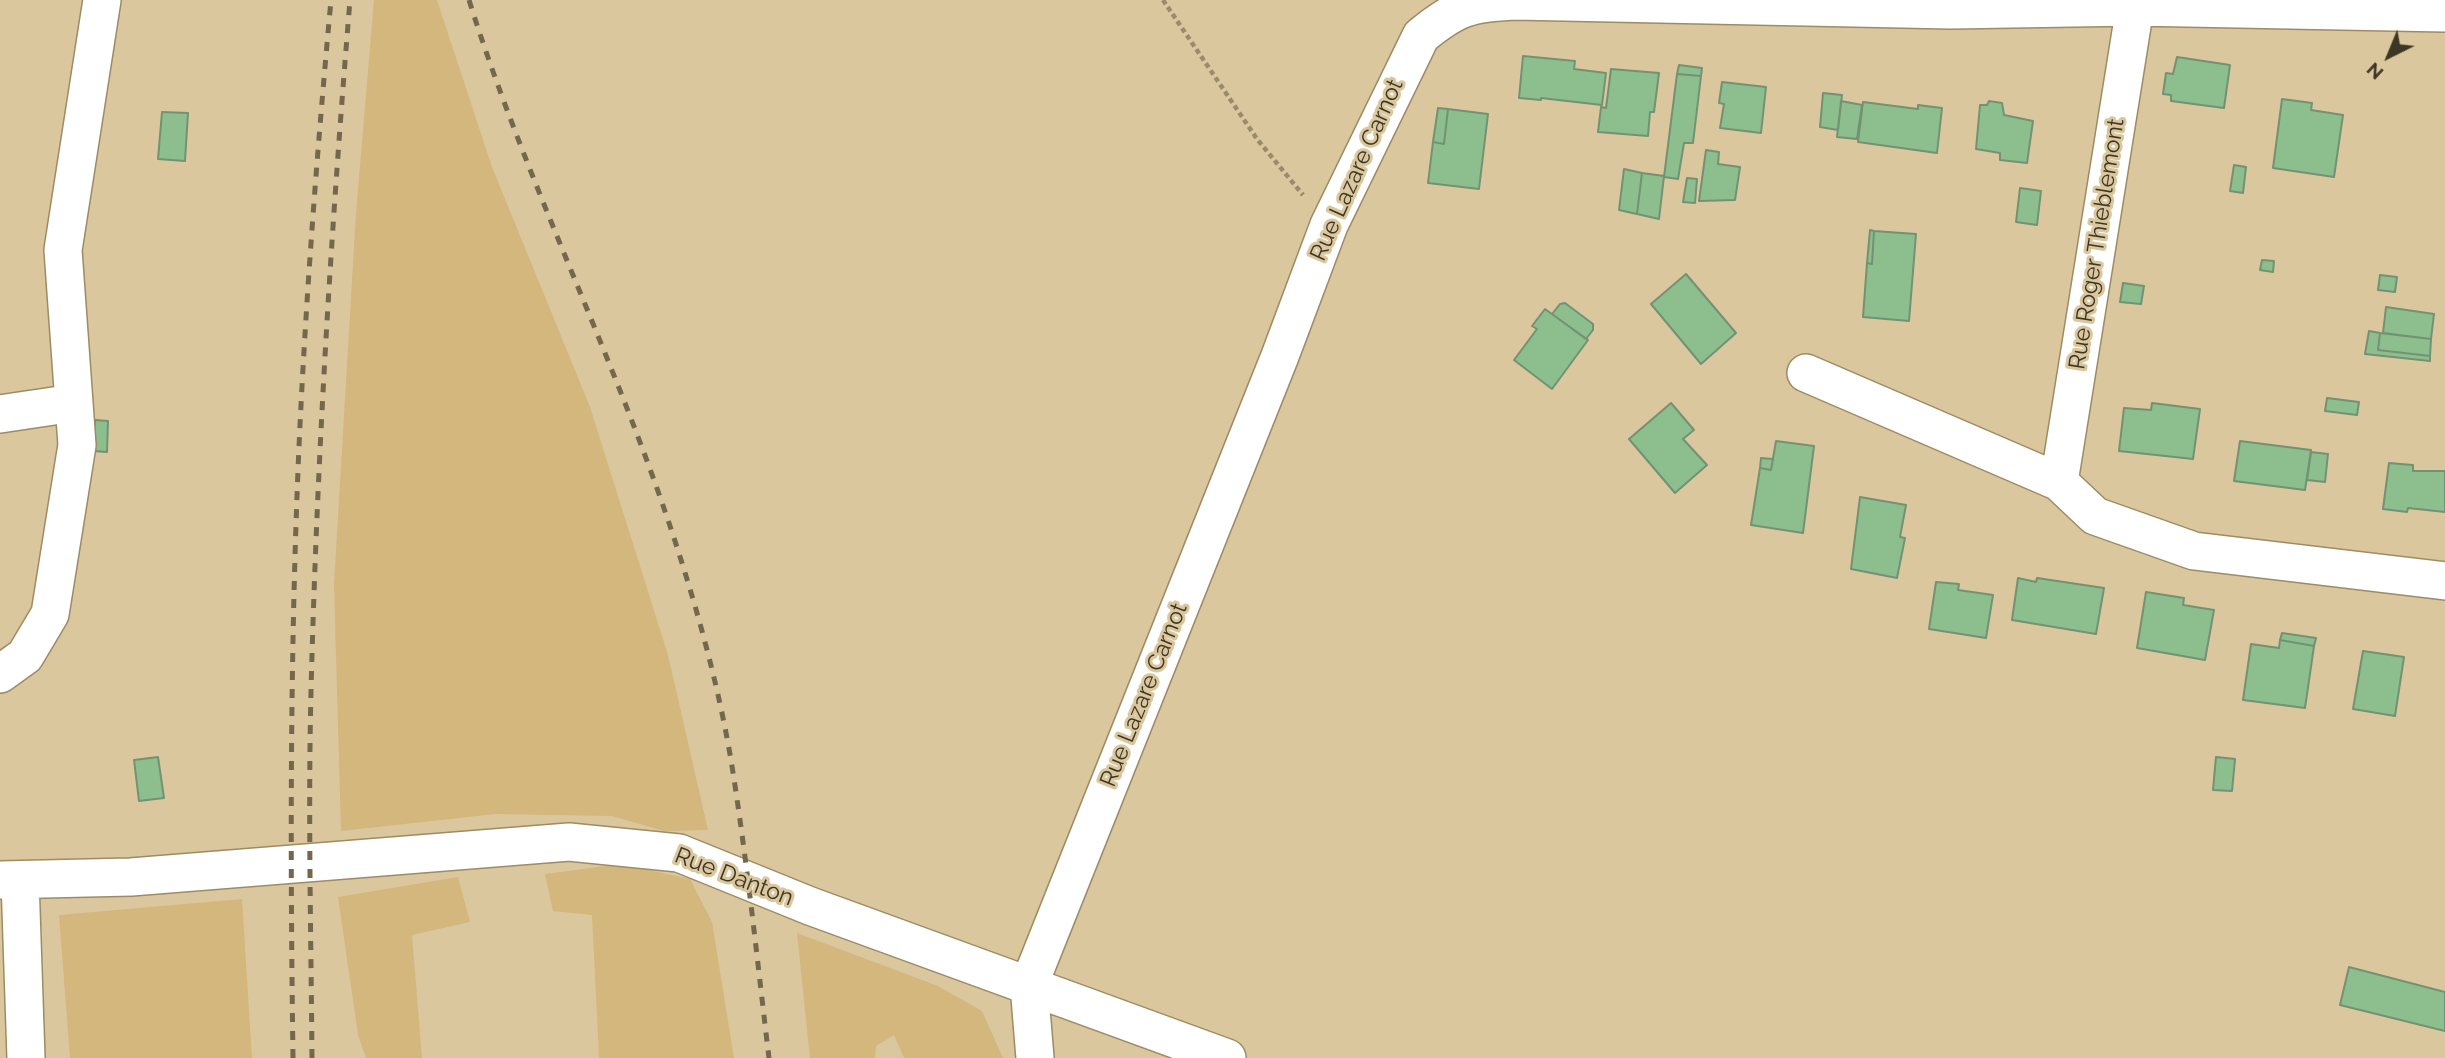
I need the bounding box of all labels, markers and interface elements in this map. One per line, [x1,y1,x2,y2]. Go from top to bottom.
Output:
north arrow [2354,21,2424,91]
text: N [2362,58,2387,84]
street label: Rue Lazare Carnot [1305,75,1409,265]
street label: Rue Roger Thieblemont [2064,117,2130,371]
street label: Rue Lazare Carnot [1095,599,1193,791]
street label: Rue Danton [671,842,797,912]

